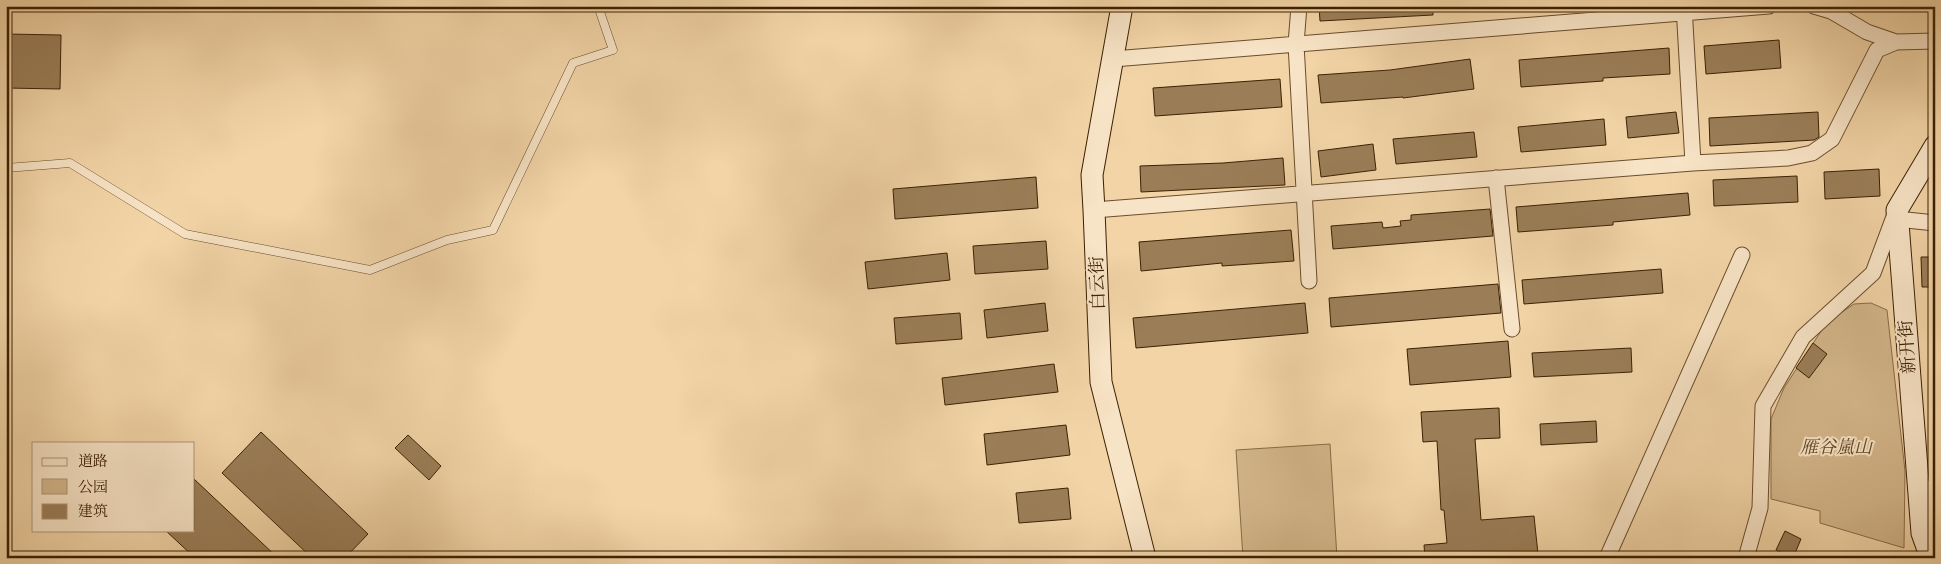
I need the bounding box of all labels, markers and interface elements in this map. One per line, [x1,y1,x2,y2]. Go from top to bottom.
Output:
street label: 白云街 [1085,256,1109,310]
street label: 新开街 [1894,319,1920,375]
park label: 雁谷嵐山 [1800,436,1874,458]
legend [32,442,195,532]
text: 道路 [78,451,108,470]
text: 公园 [78,477,108,496]
text: 建筑 [78,501,108,520]

